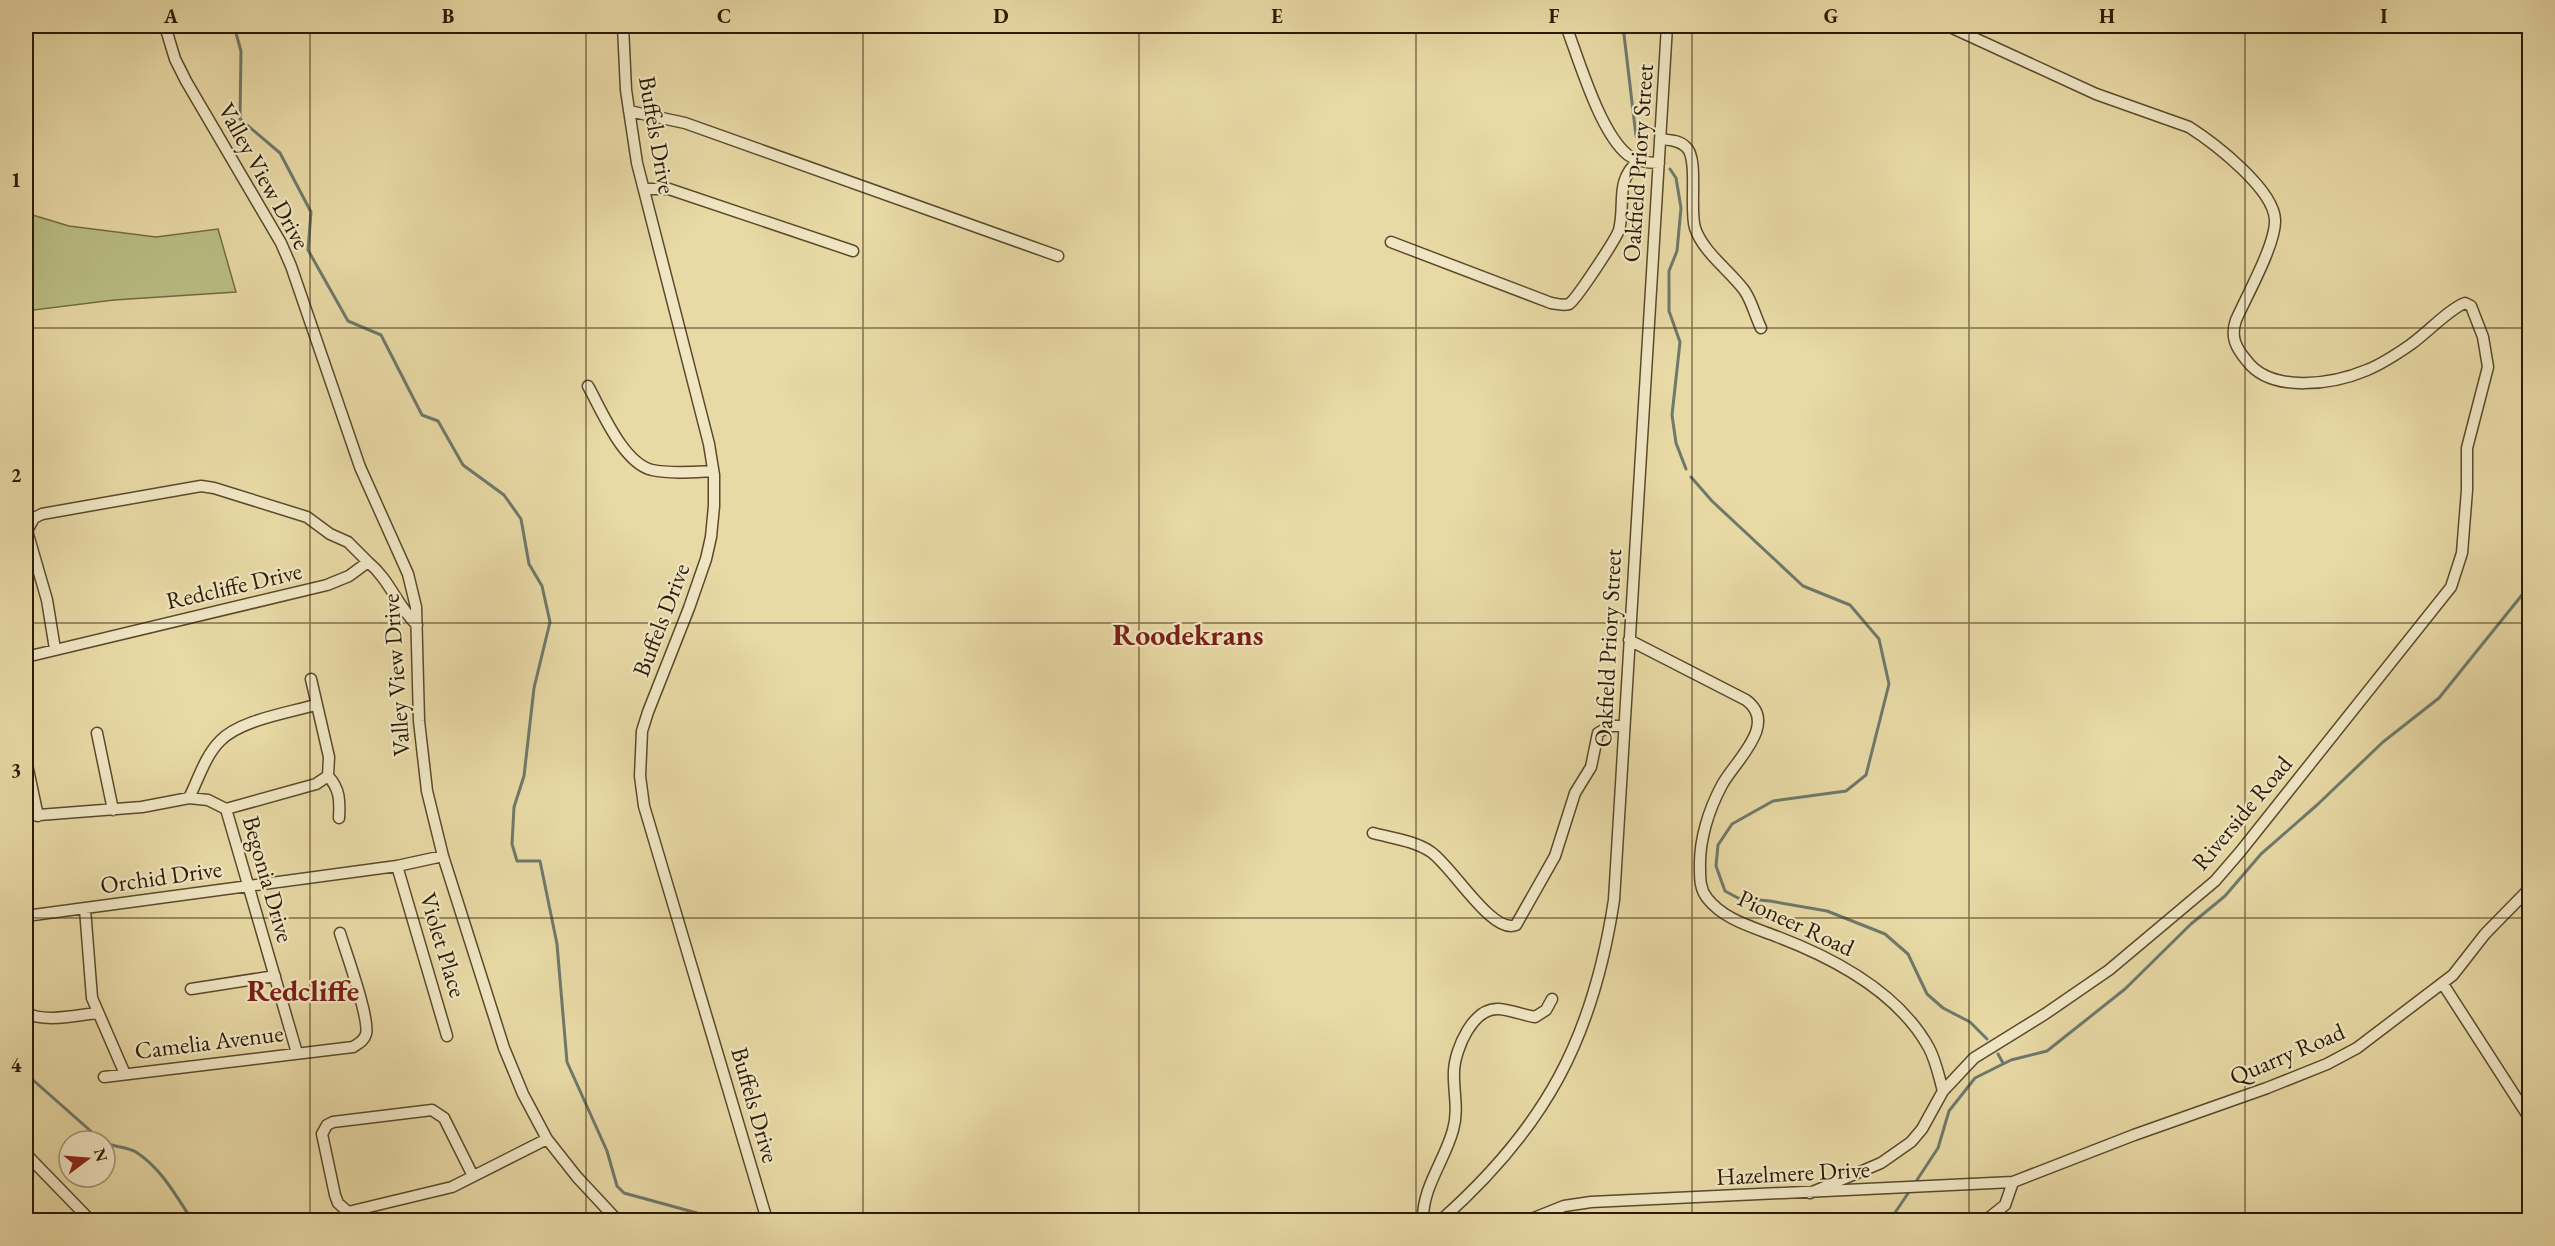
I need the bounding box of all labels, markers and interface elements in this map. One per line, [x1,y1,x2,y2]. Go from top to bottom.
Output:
text: A [163,3,179,29]
text: B [442,3,454,29]
text: C [717,3,731,29]
text: D [993,3,1009,29]
text: E [1271,3,1283,29]
text: F [1549,3,1560,29]
text: G [1824,3,1838,29]
text: H [2099,3,2115,29]
text: I [2380,3,2388,29]
street label: Oakfield Priory Street [1615,62,1660,263]
street label: Buffels Drive [632,74,683,196]
street label: Valley View Drive [211,97,317,255]
text: 1 [11,167,21,193]
text: 2 [11,462,22,488]
street label: Oakfield Priory Street [1587,547,1628,748]
street label: Redcliffe Drive [163,555,305,616]
street label: Buffels Drive [625,559,696,681]
street label: Valley View Drive [374,593,417,757]
district label: Roodekrans [1112,615,1264,654]
street label: Riverside Road [2185,748,2299,876]
text: 3 [11,757,21,783]
street label: Begonia Drive [236,812,301,946]
street label: Orchid Drive [98,853,224,900]
street label: Pioneer Road [1733,882,1860,963]
street label: Violet Place [413,889,474,1001]
district label: Redcliffe [247,971,359,1010]
street label: Quarry Road [2225,1015,2350,1092]
street label: Camelia Avenue [133,1017,285,1066]
street label: Buffels Drive [724,1043,787,1166]
text: 4 [11,1052,22,1078]
north arrow [57,1129,117,1189]
text: N [89,1146,113,1164]
street label: Hazelmere Drive [1715,1153,1871,1192]

